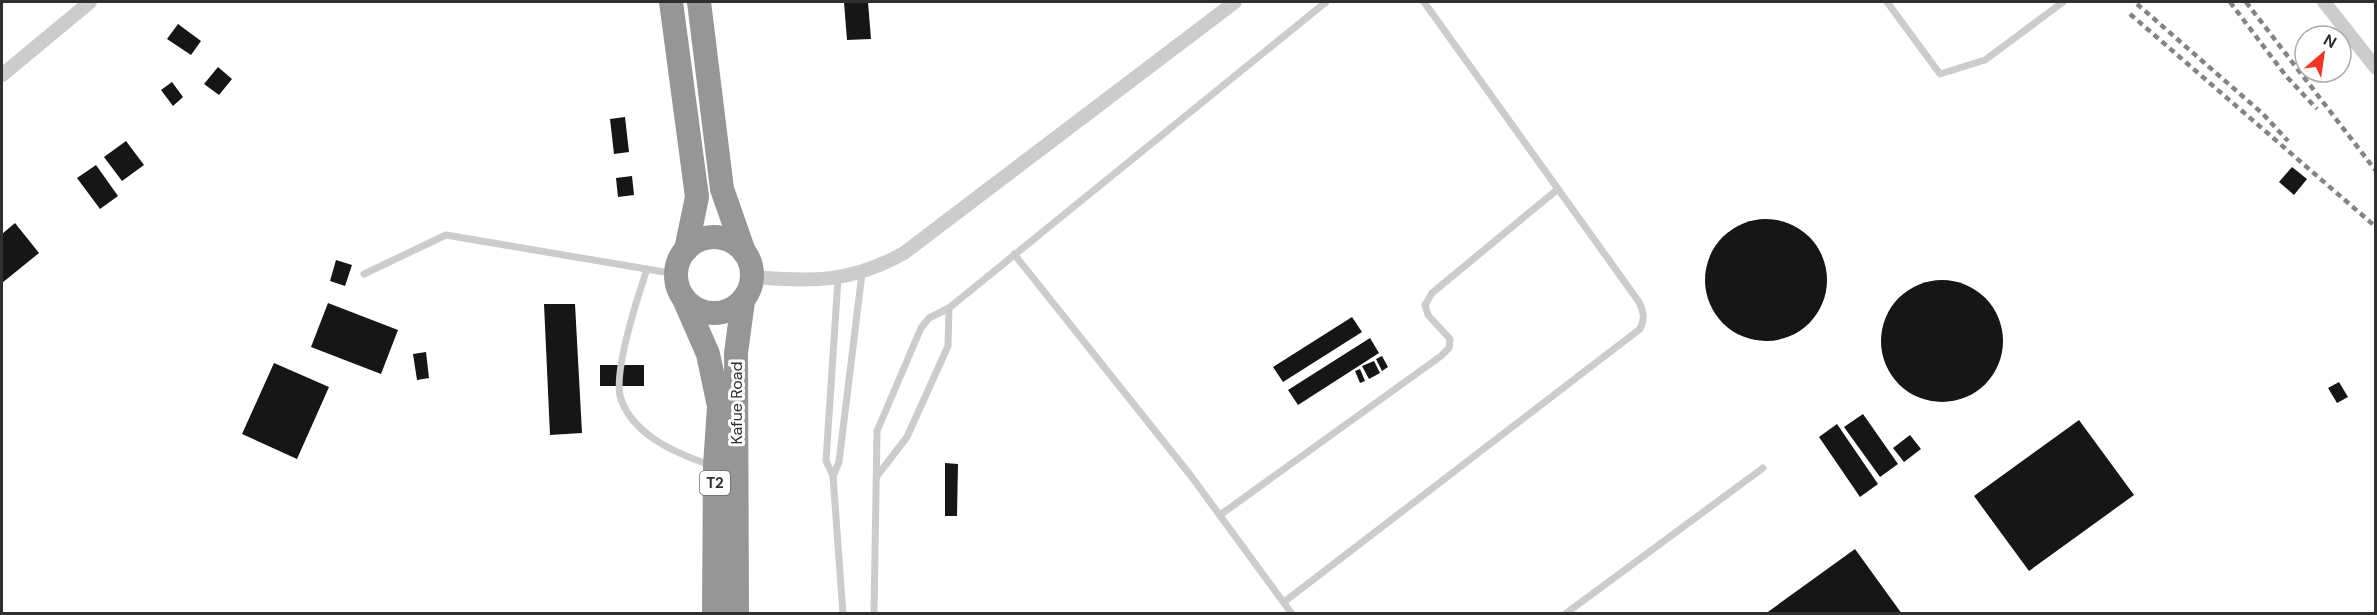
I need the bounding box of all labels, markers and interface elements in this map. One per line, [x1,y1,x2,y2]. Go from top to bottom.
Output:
north arrow [2293,24,2353,84]
text: N [2320,29,2340,53]
street label: Kafue Road [726,362,747,444]
road number: T2 [700,471,730,495]

